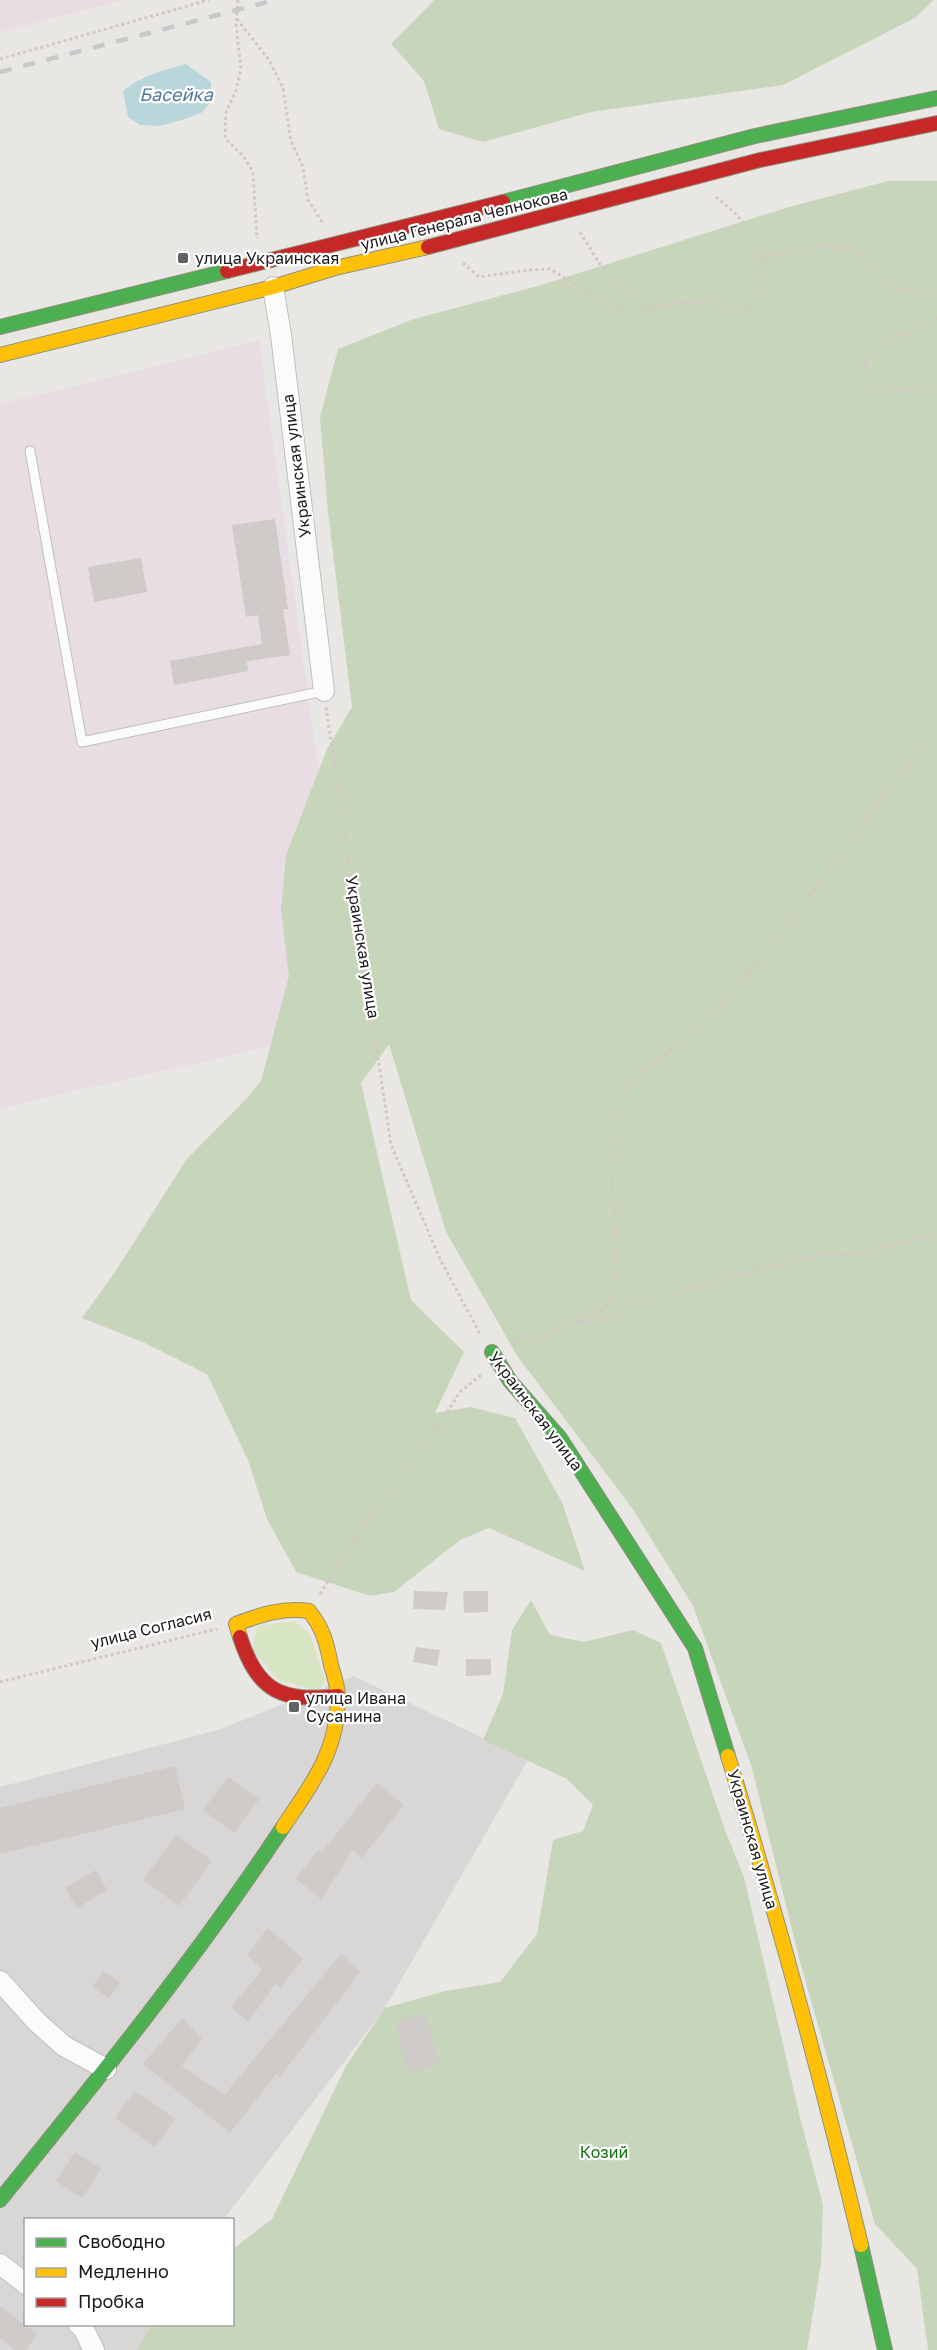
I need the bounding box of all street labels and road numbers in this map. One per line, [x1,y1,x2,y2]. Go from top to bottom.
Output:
street label: улица Генерала Челнокова [358,184,570,254]
street label: Украинская улица [277,393,315,539]
street label: Украинская улица [342,874,384,1020]
street label: Украинская улица [485,1347,587,1475]
street label: улица Согласия [88,1603,214,1653]
street label: Украинская улица [723,1767,783,1911]

